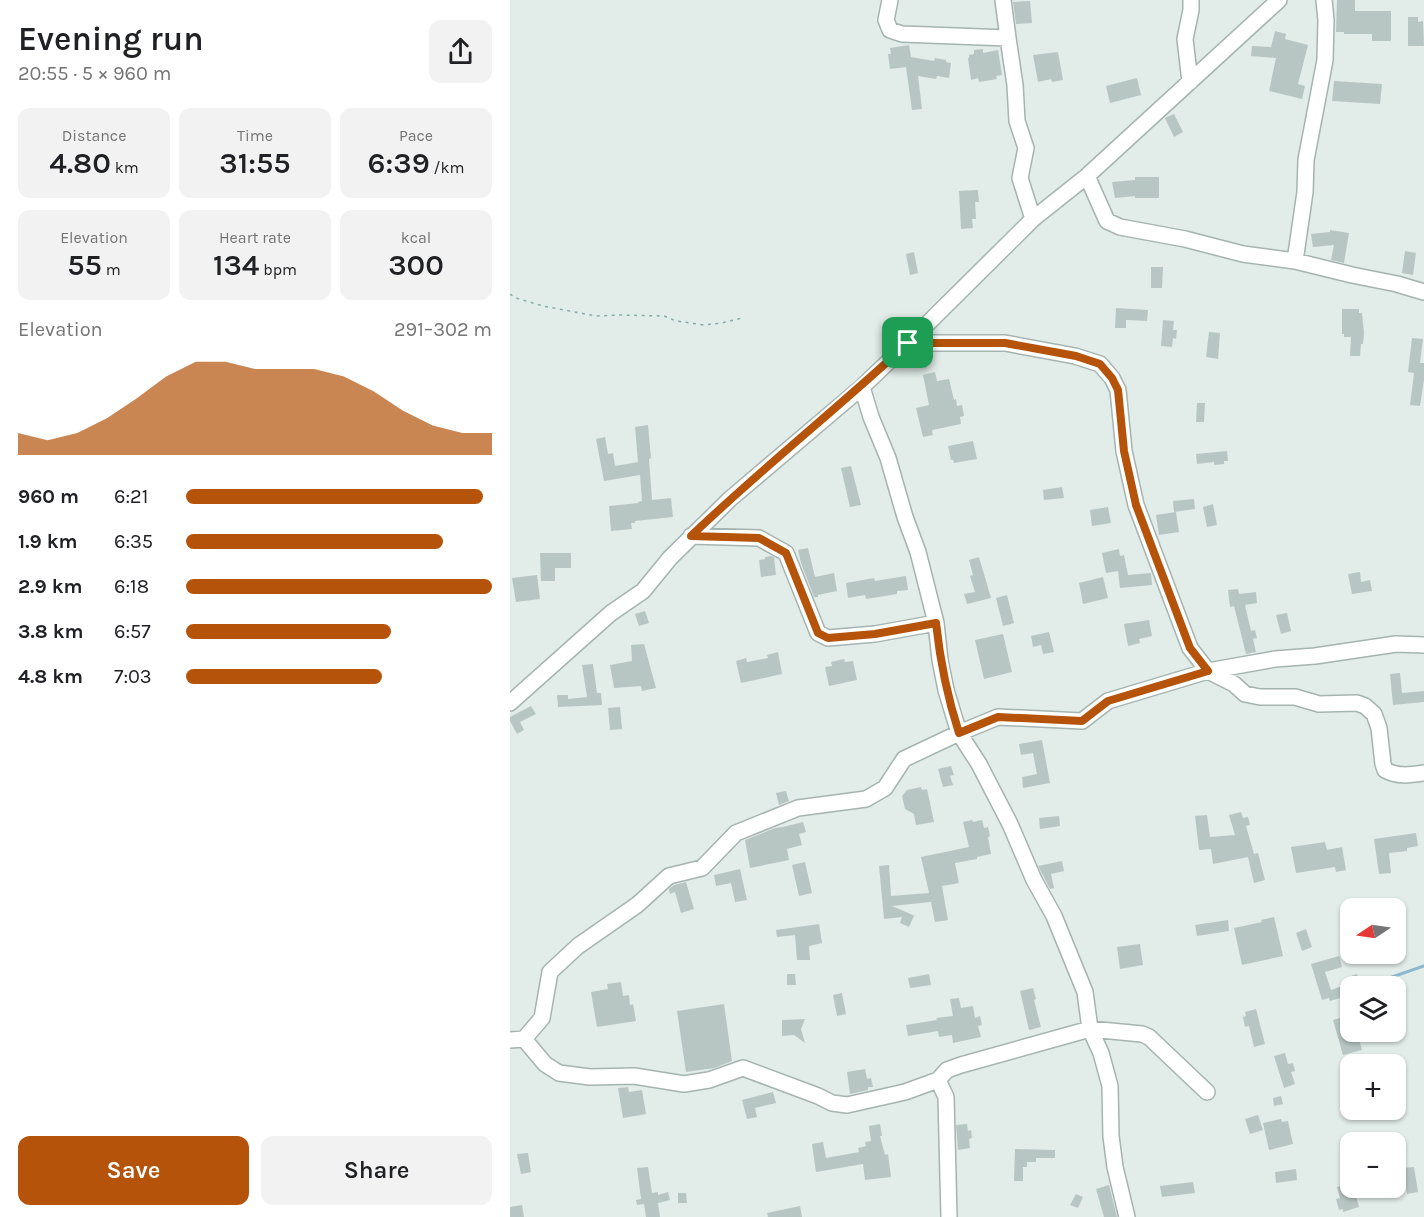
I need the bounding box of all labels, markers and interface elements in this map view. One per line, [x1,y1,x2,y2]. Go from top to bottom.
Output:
text: Evening run [18,20,204,58]
button: share [429,20,492,83]
text: 20:55 · 5 × 960 m [18,62,171,85]
text: Distance [62,126,126,145]
text: Time [237,126,273,145]
text: Pace [399,126,433,145]
text: 4.80 [49,145,111,181]
text: 31:55 [219,145,291,181]
text: 6:39 [368,145,430,181]
text: km [111,158,139,177]
text: /km [430,158,464,177]
text: Elevation [60,228,128,247]
text: Heart rate [219,228,291,247]
text: kcal [401,228,431,247]
text: 55 [67,247,102,283]
text: 134 [213,247,259,283]
text: 300 [388,247,444,283]
text: m [102,260,121,279]
text: bpm [259,260,297,279]
pin [882,317,933,368]
text: Elevation [18,318,103,341]
text: 291–302 m [394,318,492,341]
icon: arrive [891,326,924,359]
text: 960 m [18,485,79,508]
text: 6:21 [114,485,148,508]
text: 1.9 km [18,530,78,553]
text: 6:35 [114,530,153,553]
text: 2.9 km [18,575,82,598]
text: 6:18 [114,575,149,598]
text: 3.8 km [18,620,84,643]
text: 6:57 [114,620,151,643]
text: 4.8 km [18,665,83,688]
text: 7:03 [114,665,152,688]
north arrow [1340,898,1406,964]
map controls [1340,898,1406,1198]
button: layers [1340,976,1406,1042]
button: + [1340,1054,1406,1120]
button: − [1340,1132,1406,1198]
button: Save [18,1136,249,1205]
button: Share [261,1136,492,1205]

